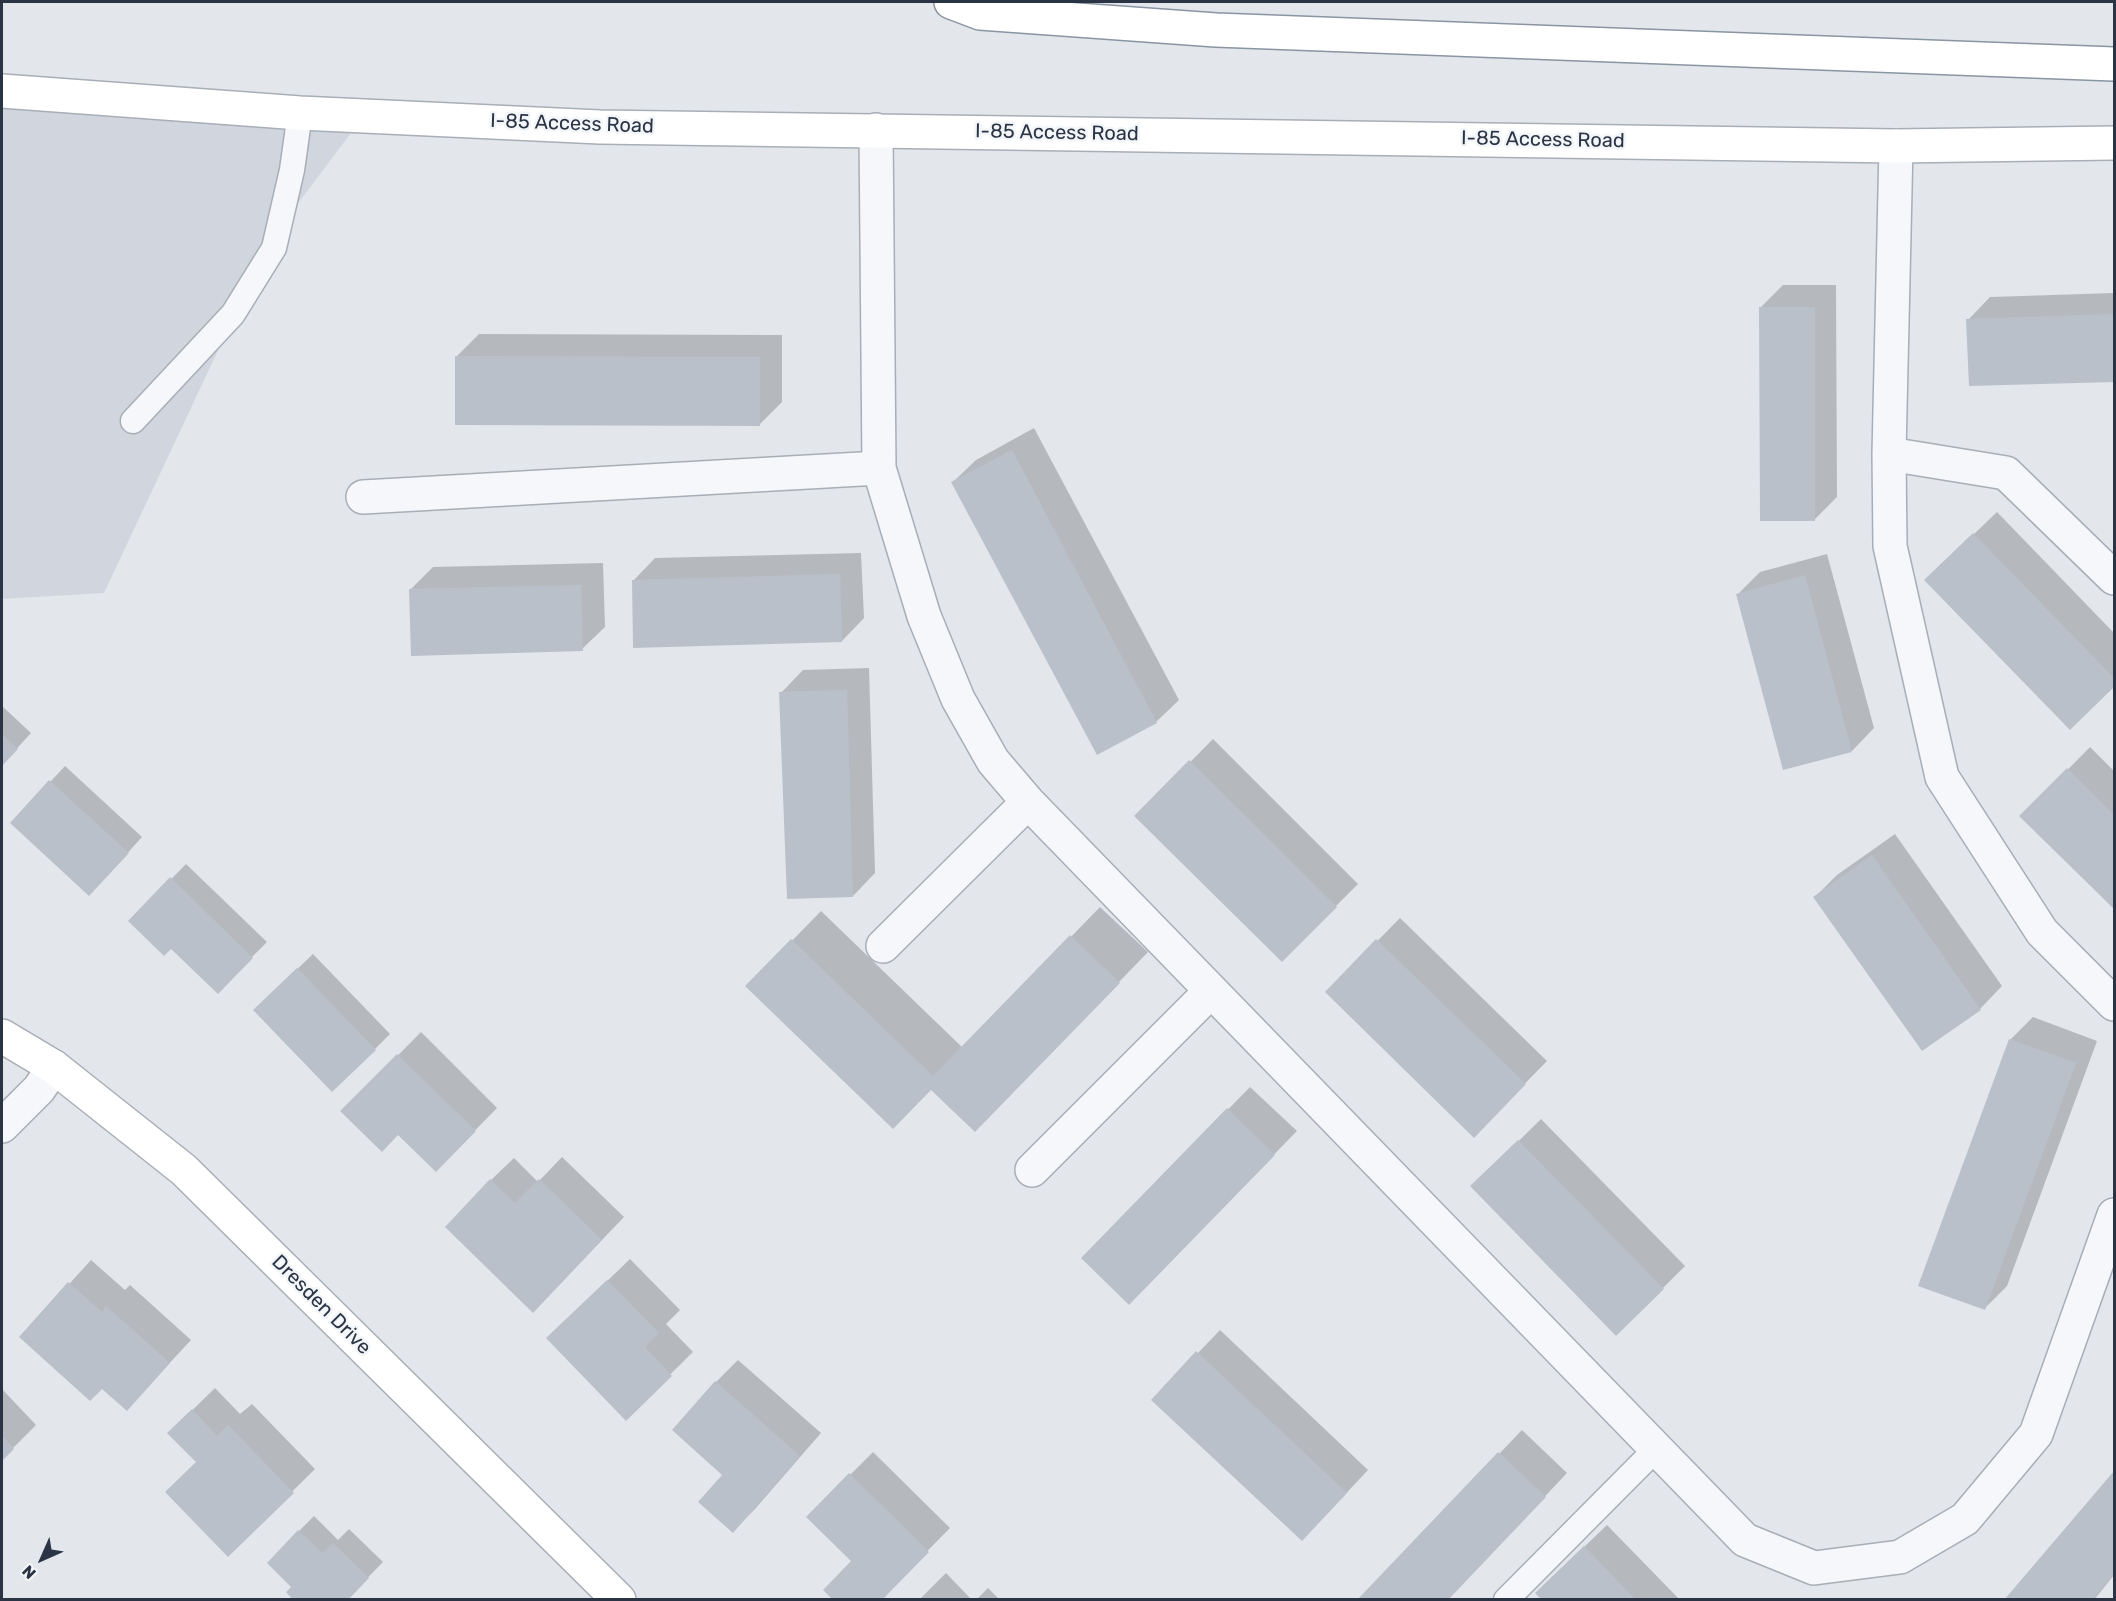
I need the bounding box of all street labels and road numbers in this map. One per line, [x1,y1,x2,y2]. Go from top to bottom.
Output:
street label: I-85 Access Road [490,109,654,139]
street label: I-85 Access Road [975,120,1139,146]
street label: I-85 Access Road [1461,127,1625,153]
street label: Dresden Drive [266,1250,376,1360]

